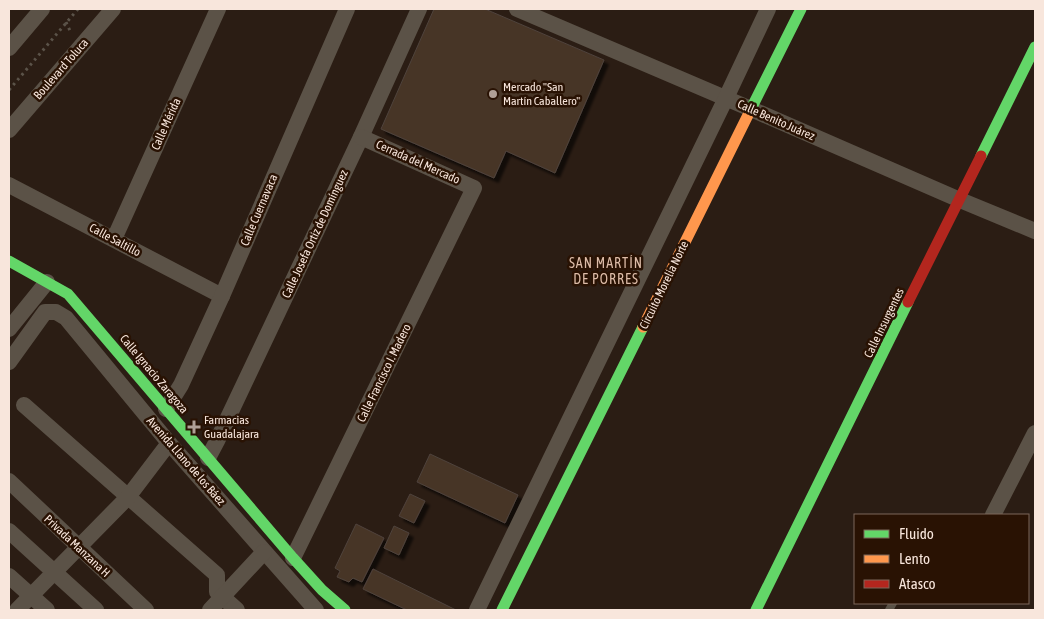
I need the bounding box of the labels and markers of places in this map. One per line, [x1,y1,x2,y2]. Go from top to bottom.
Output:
place label: Mercado "San Martín Caballero" [503,80,580,108]
marker: Mercado "San Martín Caballero" [487,88,499,100]
place label: Farmacias Guadalajara [204,413,259,441]
marker: Farmacias Guadalajara [188,421,200,433]

